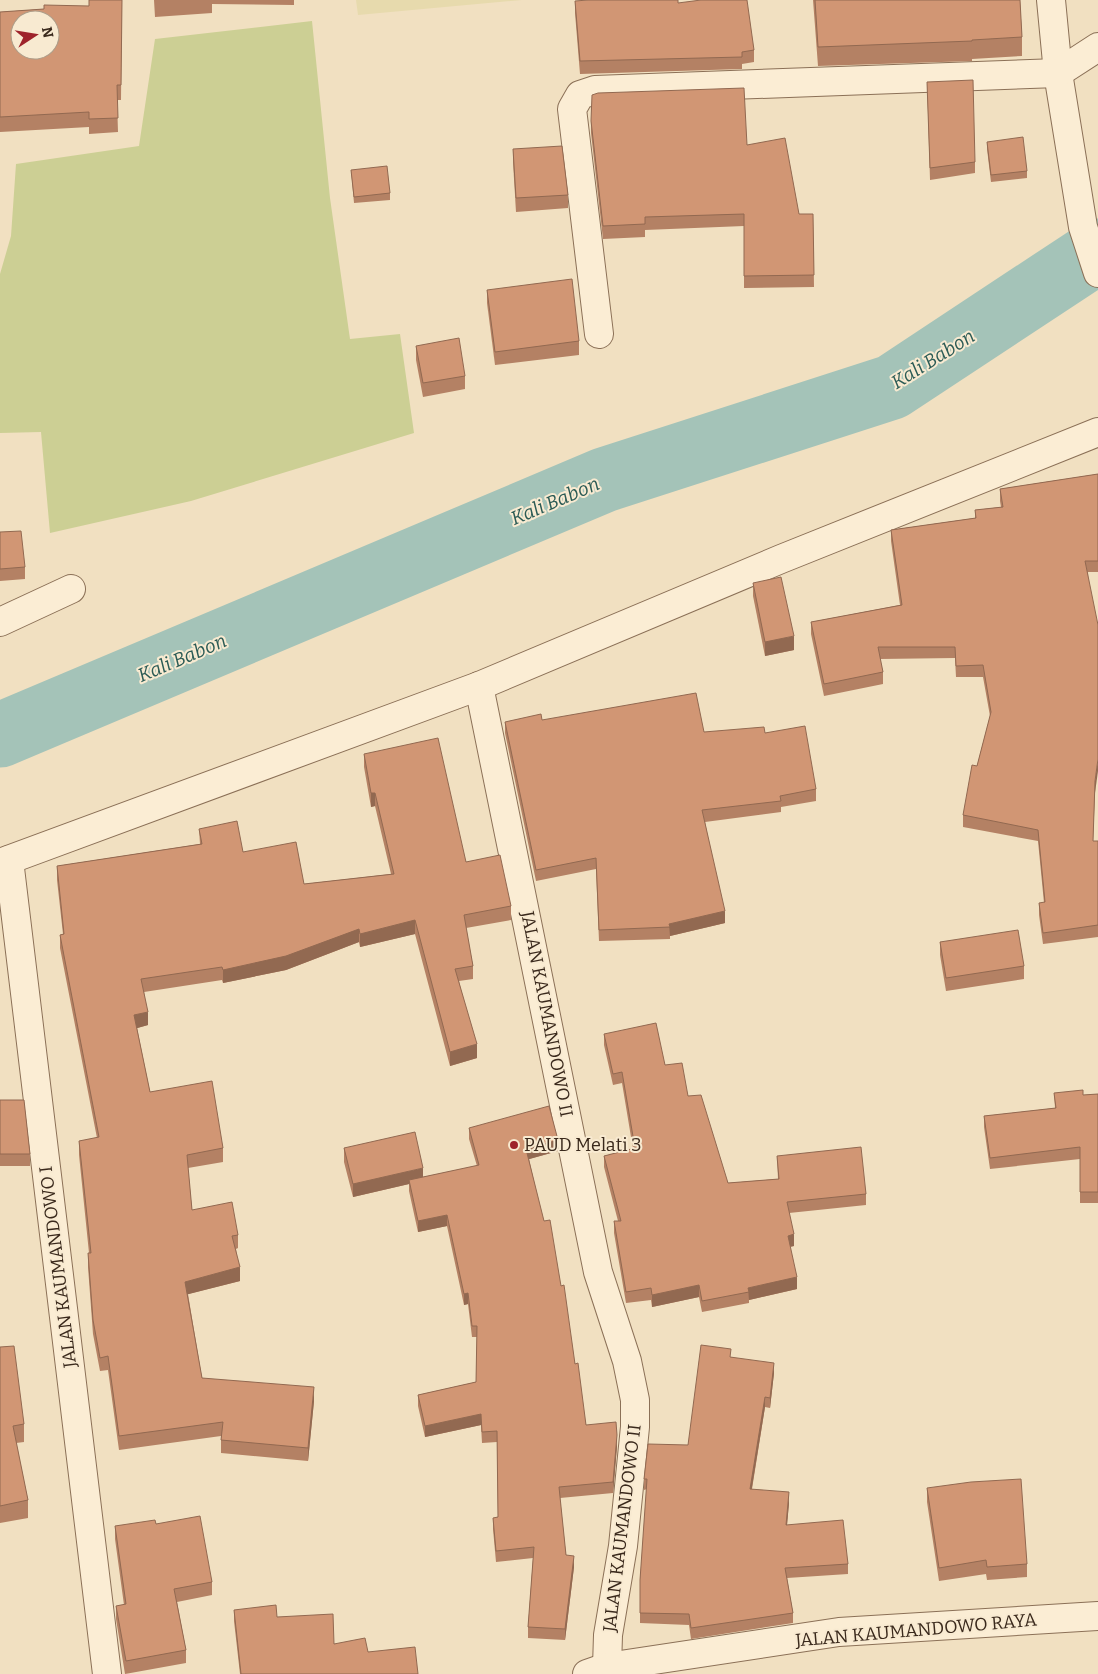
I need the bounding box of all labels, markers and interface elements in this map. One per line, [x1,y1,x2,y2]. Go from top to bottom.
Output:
north arrow [10,10,60,60]
text: N [38,25,57,40]
water label: Kali Babon [887,324,979,394]
water label: Kali Babon [507,472,603,530]
water label: Kali Babon [134,629,230,687]
street label: JALAN KAUMANDOWO II [516,908,578,1119]
place label: PAUD Melati 3 [524,1134,641,1156]
marker: PAUD Melati 3 [508,1139,520,1151]
street label: JALAN KAUMANDOWO I [35,1165,81,1370]
street label: JALAN KAUMANDOWO II [598,1423,646,1634]
street label: JALAN KAUMANDOWO RAYA [793,1608,1038,1652]

